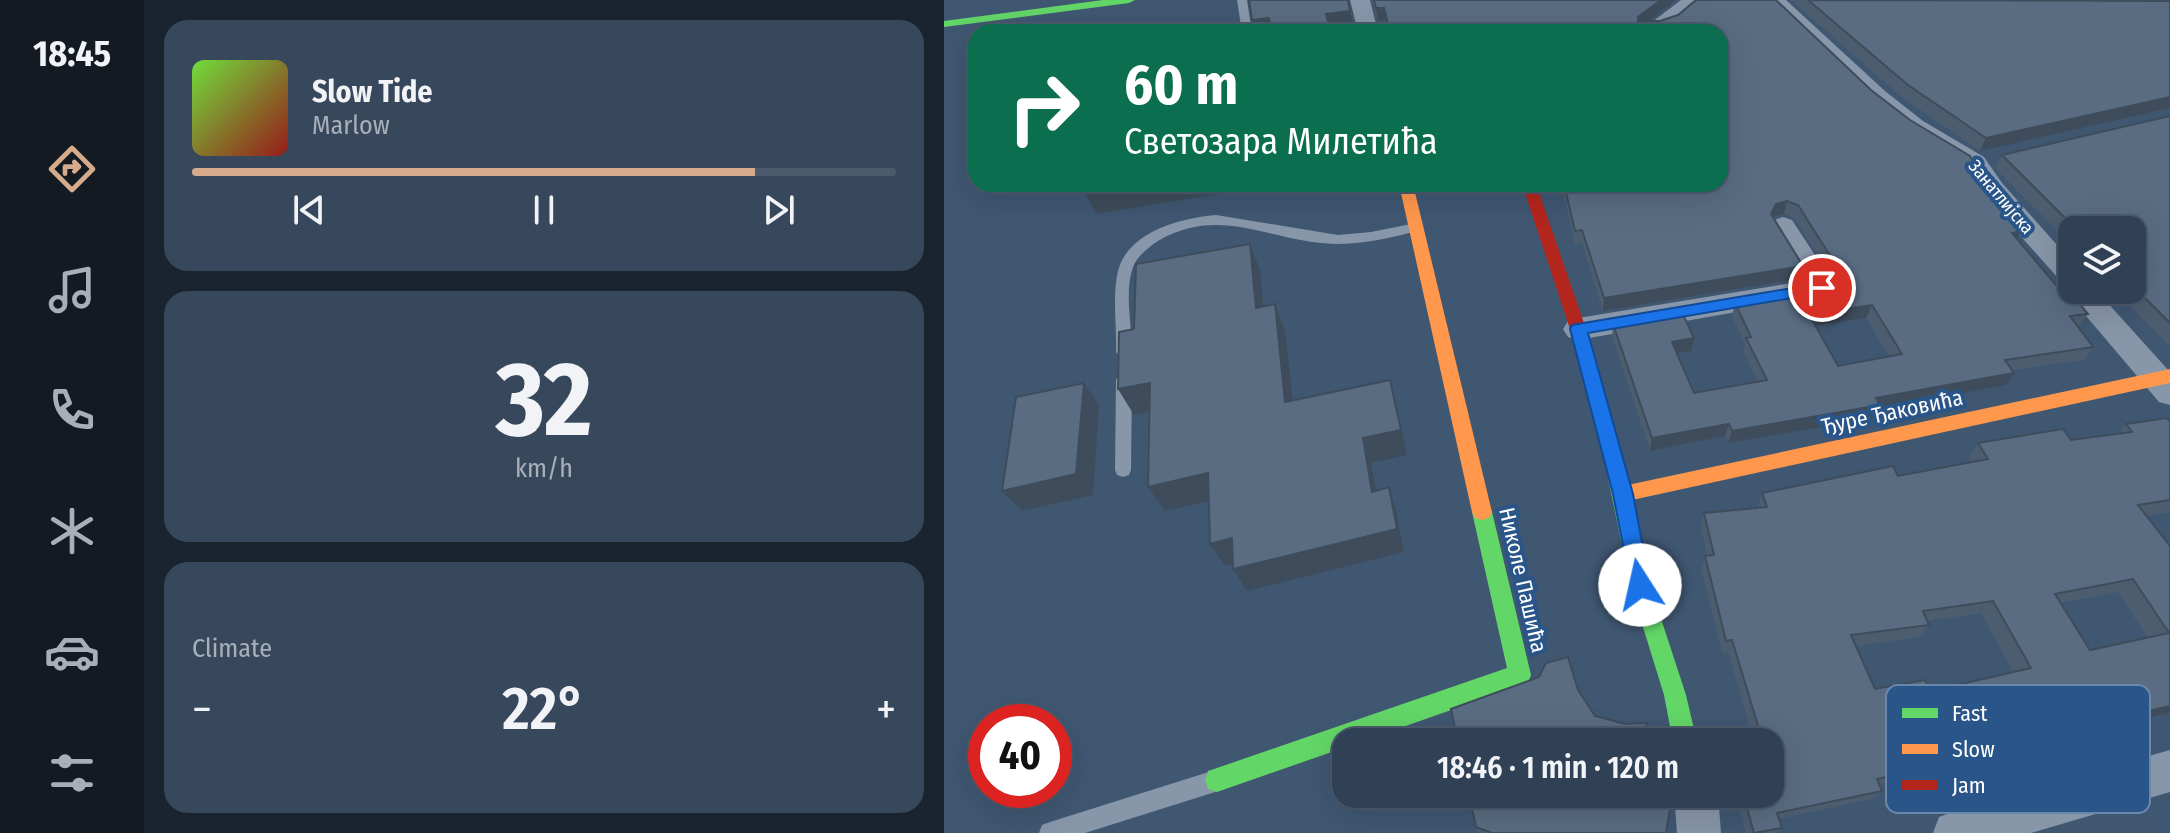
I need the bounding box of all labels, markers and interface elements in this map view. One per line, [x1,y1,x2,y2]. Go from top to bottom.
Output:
text: 18:45 [33,32,111,76]
text: 60 m [1124,52,1238,119]
icon: right [992,56,1096,160]
text: Slow Tide [312,74,433,110]
text: Marlow [312,110,390,141]
text: Светозара Милетића [1124,120,1438,164]
icon: directions [44,141,100,197]
street label: Занатлијска [1964,155,2038,239]
icon: previous [287,188,331,232]
icon: pause [522,188,566,232]
icon: next [757,188,801,232]
map controls [2058,216,2146,304]
button: layers [2058,216,2146,304]
pin [1788,254,1856,322]
icon: music [44,262,100,318]
icon: arrive [1800,266,1844,310]
text: 32 [496,338,592,463]
icon: phone [44,382,100,438]
street label: Ђуре Ђаковића [1819,384,1965,440]
text: km/h [515,453,573,484]
icon: climate [44,503,100,559]
street label: Николе Пашића [1493,505,1553,655]
position arrow [1598,543,1682,627]
icon: car [44,624,100,680]
text: Climate [192,633,272,664]
text: 22° [502,673,586,745]
text: − [192,683,212,736]
text: + [876,683,896,736]
legend [1886,685,2150,813]
text: Fast [1952,700,1988,727]
speed limit sign: 40 [968,704,1072,808]
text: Slow [1952,736,1995,763]
icon: filters [44,745,100,801]
text: 18:46 · 1 min · 120 m [1437,750,1679,786]
text: Jam [1952,772,1986,799]

